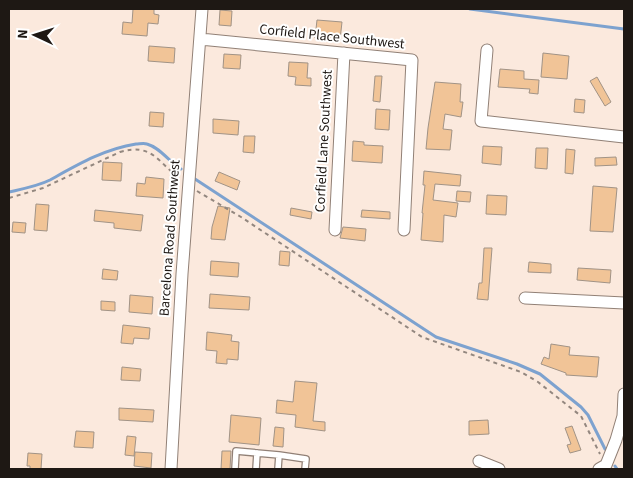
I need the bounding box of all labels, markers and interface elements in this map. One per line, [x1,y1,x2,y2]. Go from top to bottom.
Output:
north arrow [10,10,60,60]
street label: Corfield Place Southwest [258,19,406,55]
text: N [13,29,33,40]
street label: Corfield Lane Southwest [310,69,338,213]
street label: Barcelona Road Southwest [155,159,185,317]

